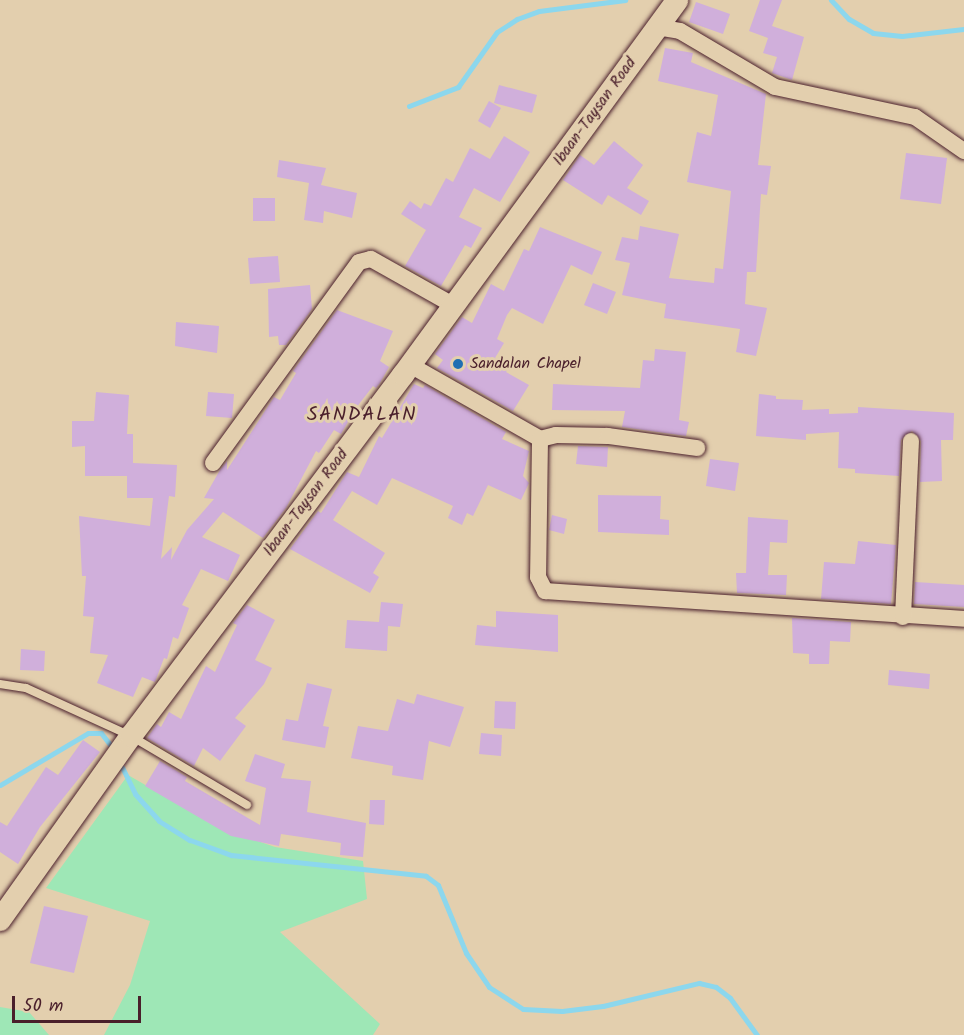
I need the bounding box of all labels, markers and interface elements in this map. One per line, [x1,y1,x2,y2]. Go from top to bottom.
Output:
street label: Ibaan-Taysan Road [549,54,641,170]
place label: Sandalan Chapel [470,354,581,374]
marker: Sandalan Chapel [451,357,465,371]
district label: SANDALAN [307,403,417,427]
street label: Ibaan-Taysan Road [259,446,353,560]
scale bar [15,984,144,1022]
text: 50 m [23,992,63,1021]

